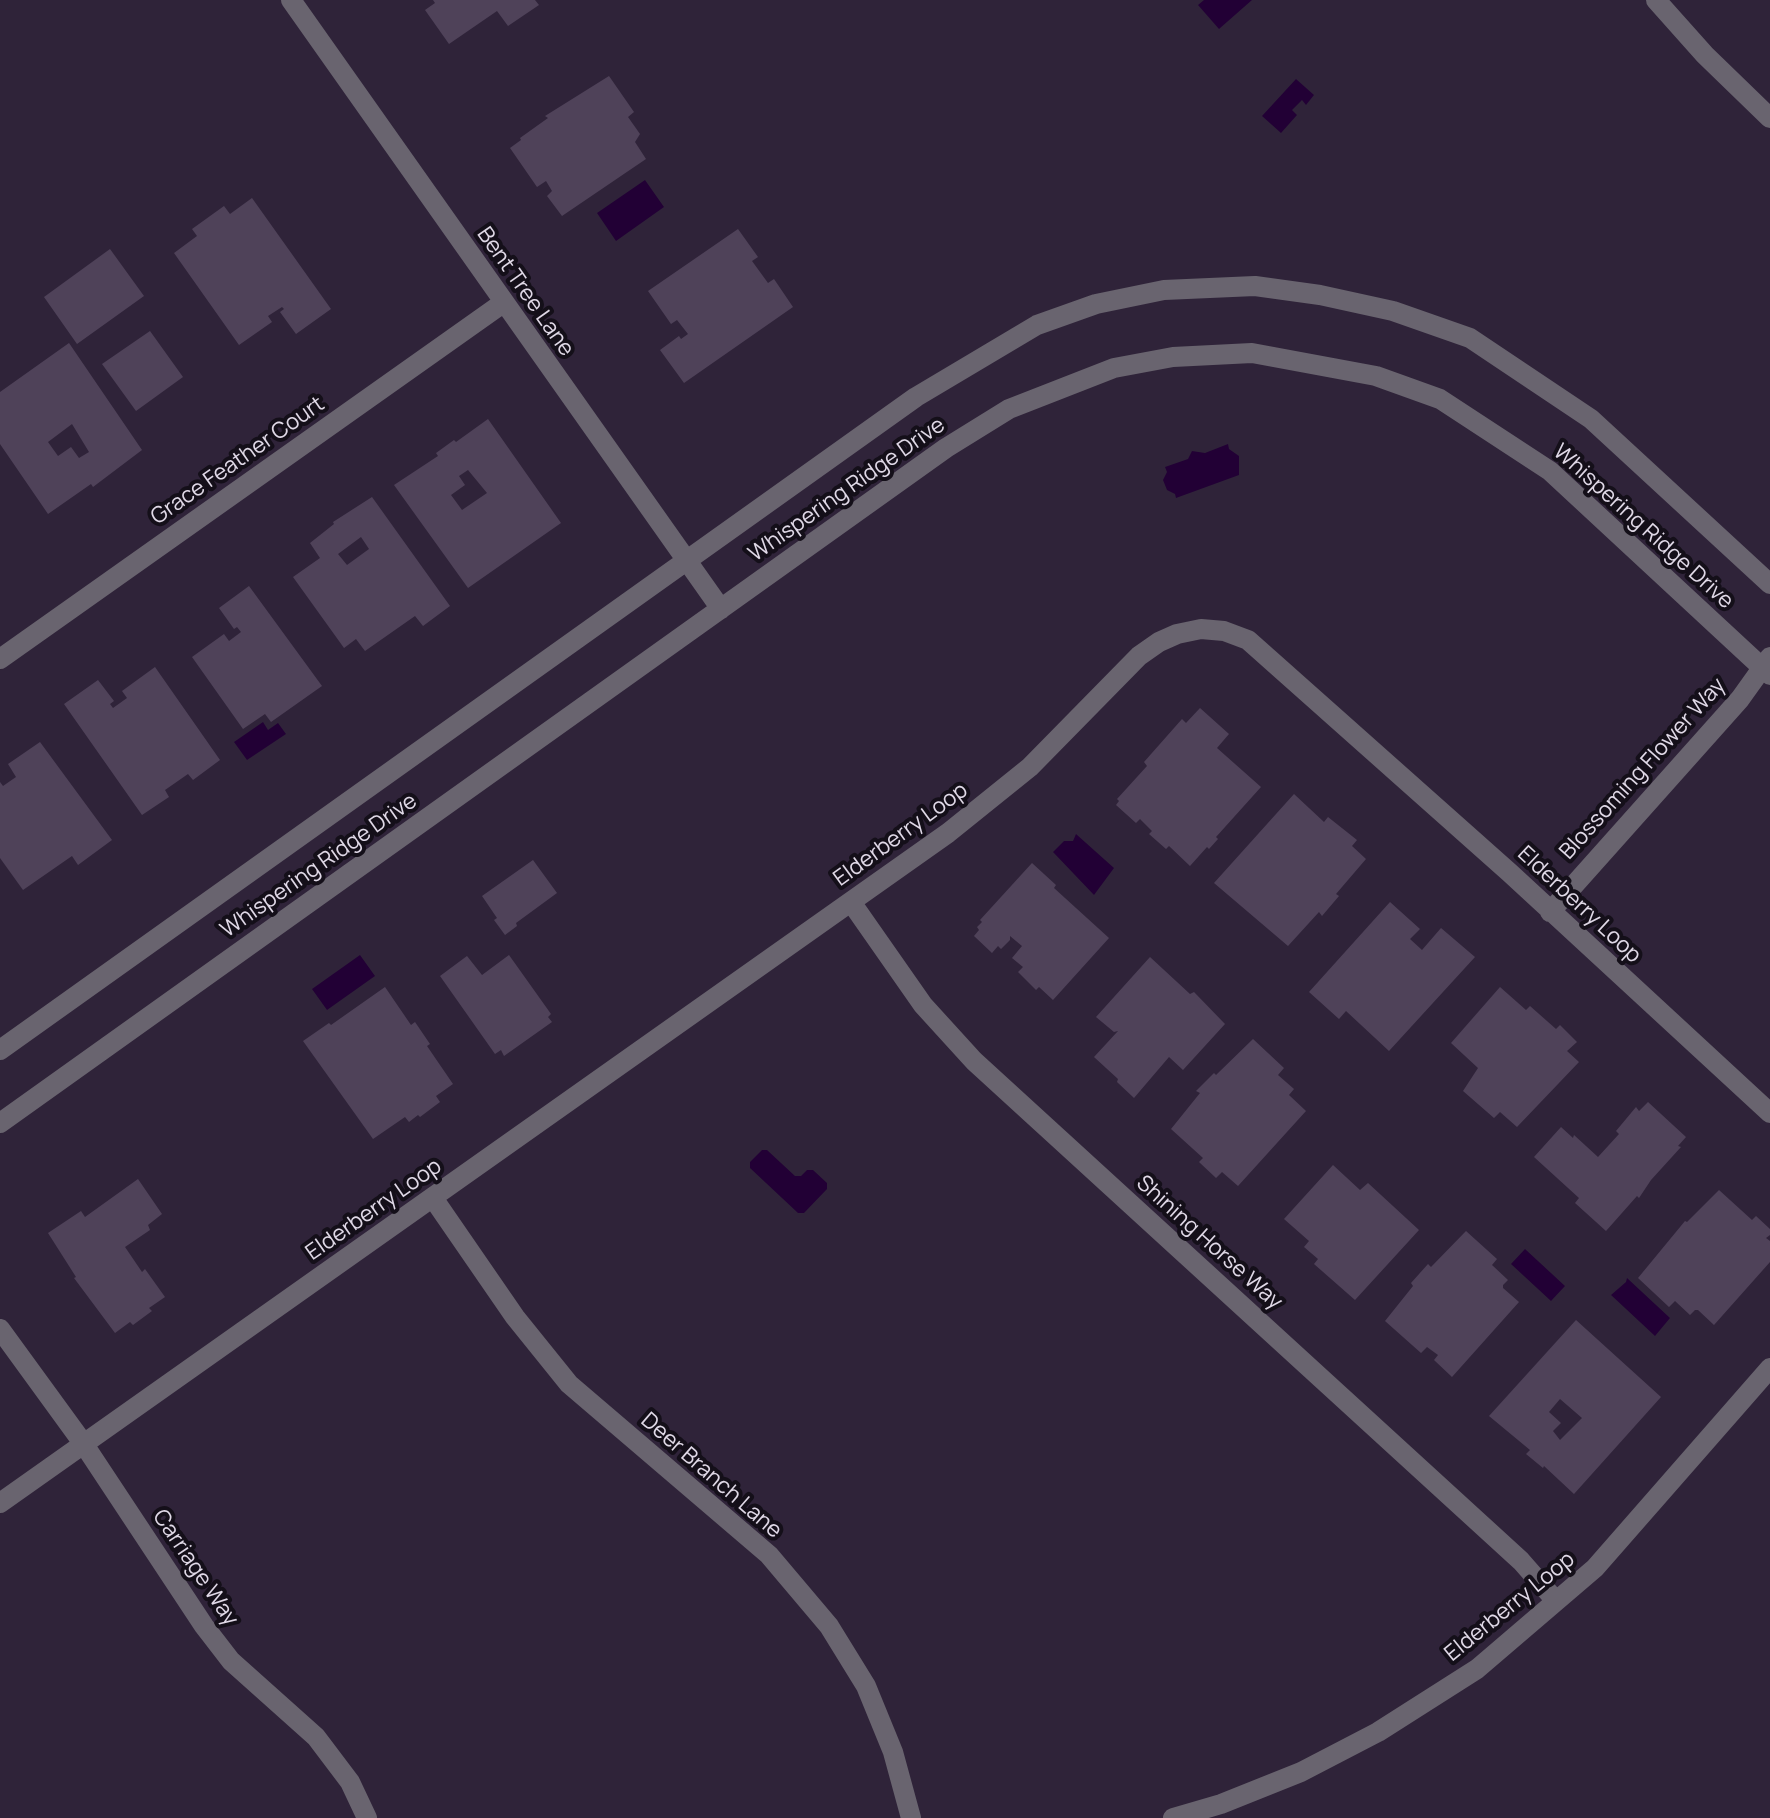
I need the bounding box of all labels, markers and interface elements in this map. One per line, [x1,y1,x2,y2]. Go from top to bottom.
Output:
street label: Bent Tree Lane [471,222,579,362]
street label: Grace Feather Court [146,391,330,531]
street label: Whispering Ridge Drive [744,412,950,568]
street label: Whispering Ridge Drive [1547,439,1739,615]
street label: Blossoming Flower Way [1555,673,1731,865]
street label: Elderberry Loop [829,777,973,893]
street label: Whispering Ridge Drive [216,788,422,944]
street label: Elderberry Loop [1512,841,1646,969]
street label: Elderberry Loop [301,1153,447,1267]
street label: Shining Horse Way [1130,1170,1288,1316]
street label: Deer Branch Lane [635,1408,787,1544]
street label: Carriage Way [147,1505,243,1631]
street label: Elderberry Loop [1440,1547,1580,1667]

